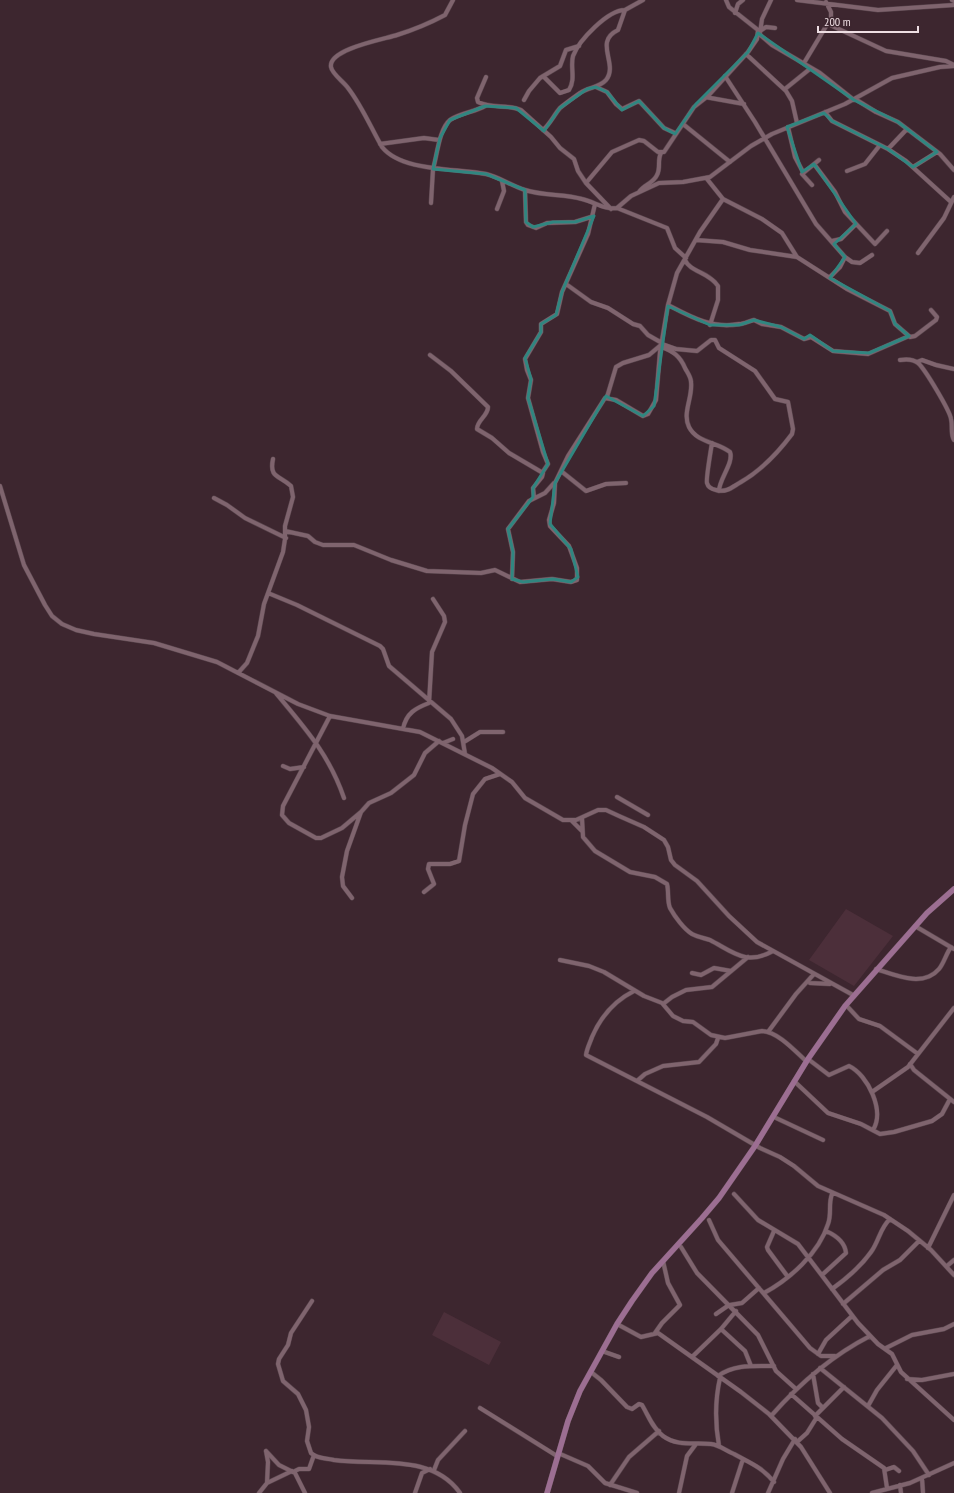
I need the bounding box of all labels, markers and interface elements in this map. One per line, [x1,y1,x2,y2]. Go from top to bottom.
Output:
scale bar [818,8,918,34]
text: 200 m [824,14,851,29]

